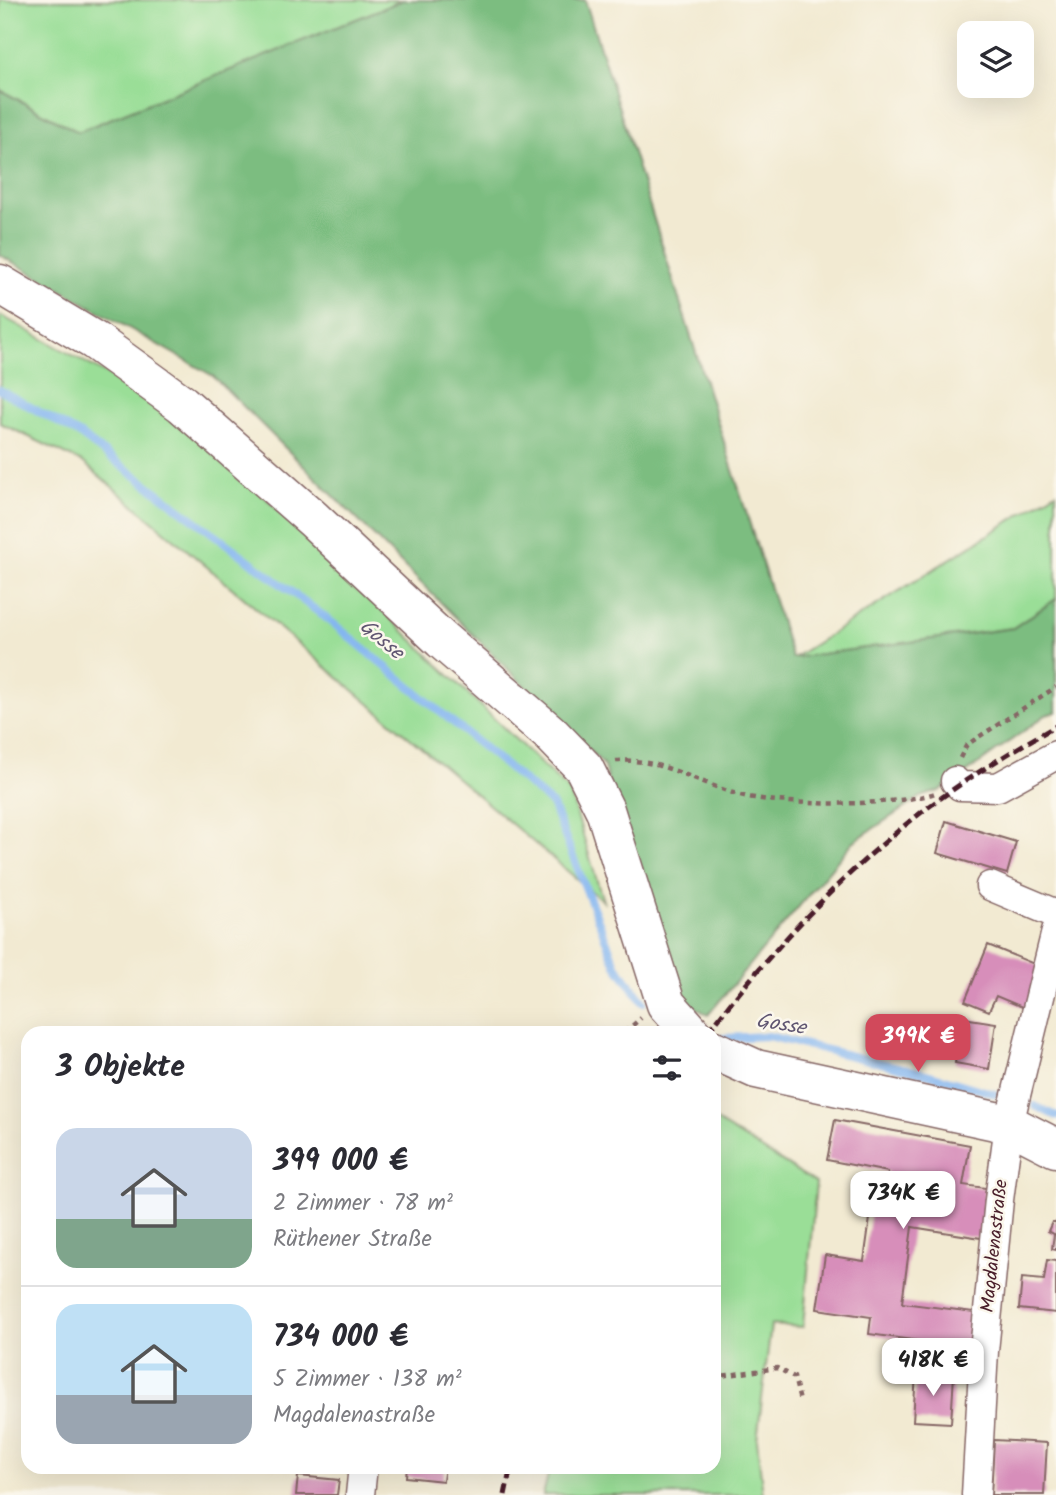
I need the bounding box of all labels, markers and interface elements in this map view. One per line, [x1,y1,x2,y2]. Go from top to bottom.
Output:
map controls [957,21,1034,98]
button: layers [957,21,1034,98]
water label: Gosse [351,611,413,670]
water label: Gosse [754,1005,811,1046]
pin: 399K € [861,1014,975,1074]
text: 399K € [881,1019,955,1055]
text: 3 Objekte [56,1044,185,1092]
icon: filters [648,1049,686,1087]
text: 399 000 € [273,1138,408,1186]
icon: home [112,1156,196,1240]
pin: 734K € [846,1172,960,1231]
text: 734K € [866,1176,940,1212]
street label: Magdalenastraße [973,1177,1017,1314]
text: 2 Zimmer · 78 m² [273,1186,453,1222]
text: Rüthener Straße [273,1222,432,1258]
text: 734 000 € [273,1314,408,1362]
icon: home [112,1332,196,1416]
pin: 418K € [876,1338,990,1398]
text: 418K € [898,1343,968,1379]
text: 5 Zimmer · 138 m² [273,1362,462,1398]
text: Magdalenastraße [273,1398,435,1434]

